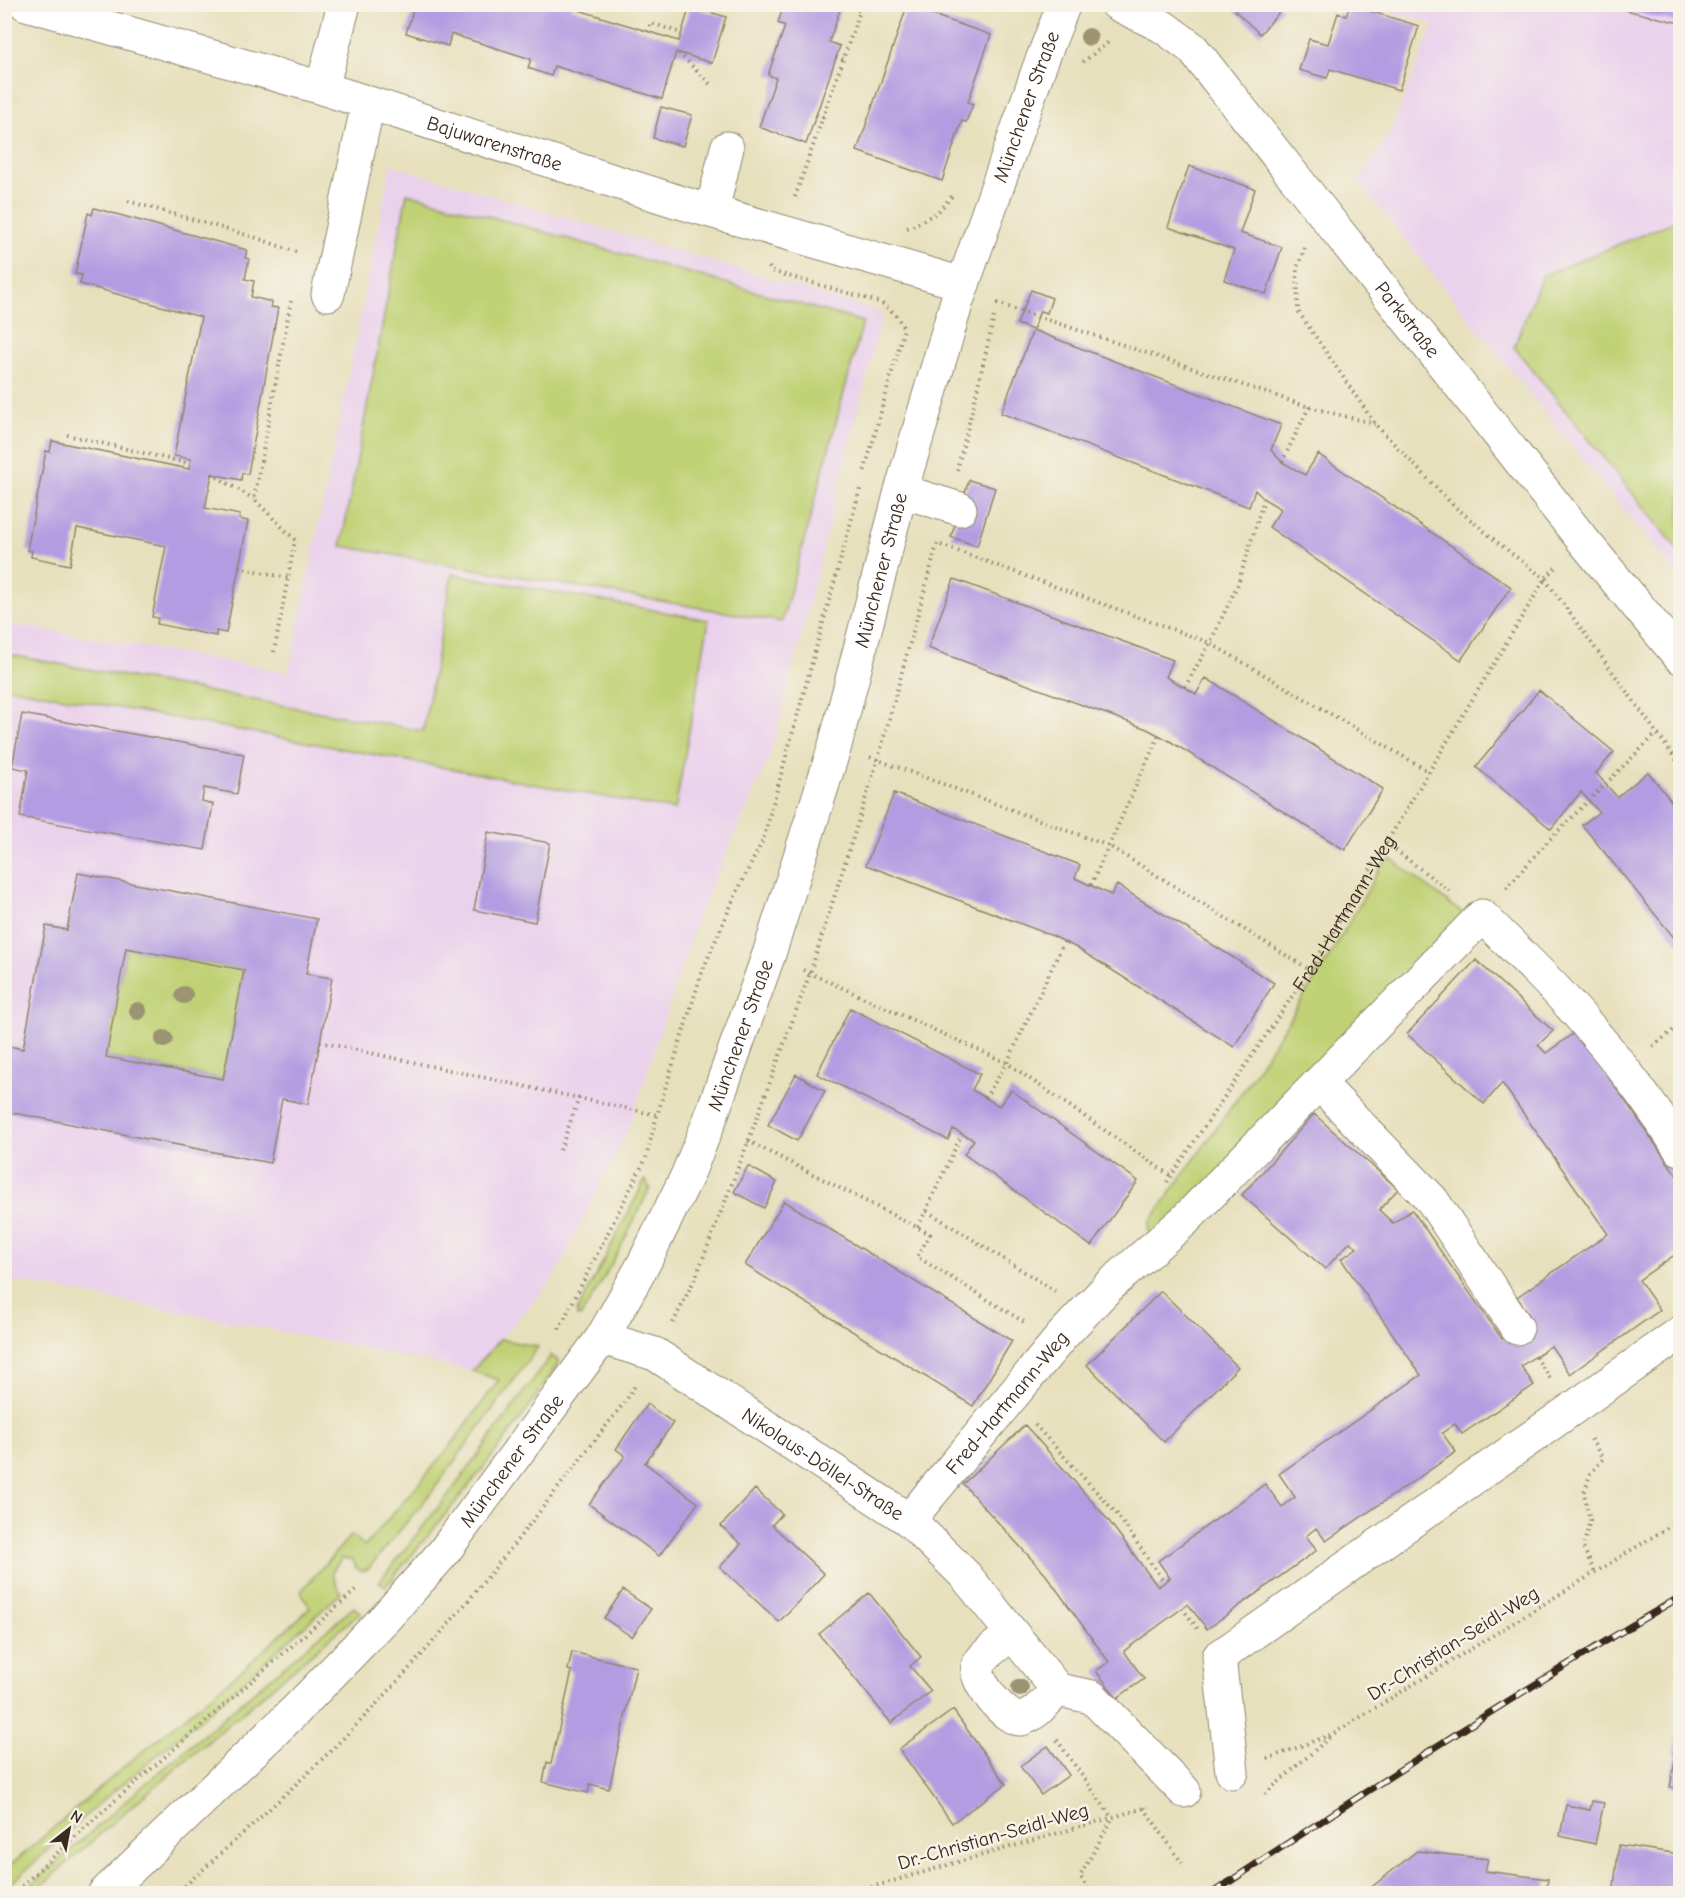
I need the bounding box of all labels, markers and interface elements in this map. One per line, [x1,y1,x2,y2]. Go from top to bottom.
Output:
street label: Münchener Straße [989,28,1064,186]
street label: Bajuwarenstraße [424,111,565,176]
street label: Parkstraße [1370,277,1445,363]
street label: Münchener Straße [850,490,912,650]
street label: Fred-Hartmann-Weg [1288,831,1401,996]
street label: Münchener Straße [703,956,778,1114]
street label: Fred-Hartmann-Weg [941,1326,1073,1479]
street label: Münchener Straße [455,1390,568,1532]
street label: Nikolaus-Döllel-Straße [737,1403,908,1525]
street label: Dr.-Christian-Seidl-Weg [1363,1581,1543,1706]
street label: Dr.-Christian-Seidl-Weg [895,1798,1091,1875]
north arrow [39,1799,99,1859]
text: N [67,1807,85,1827]

